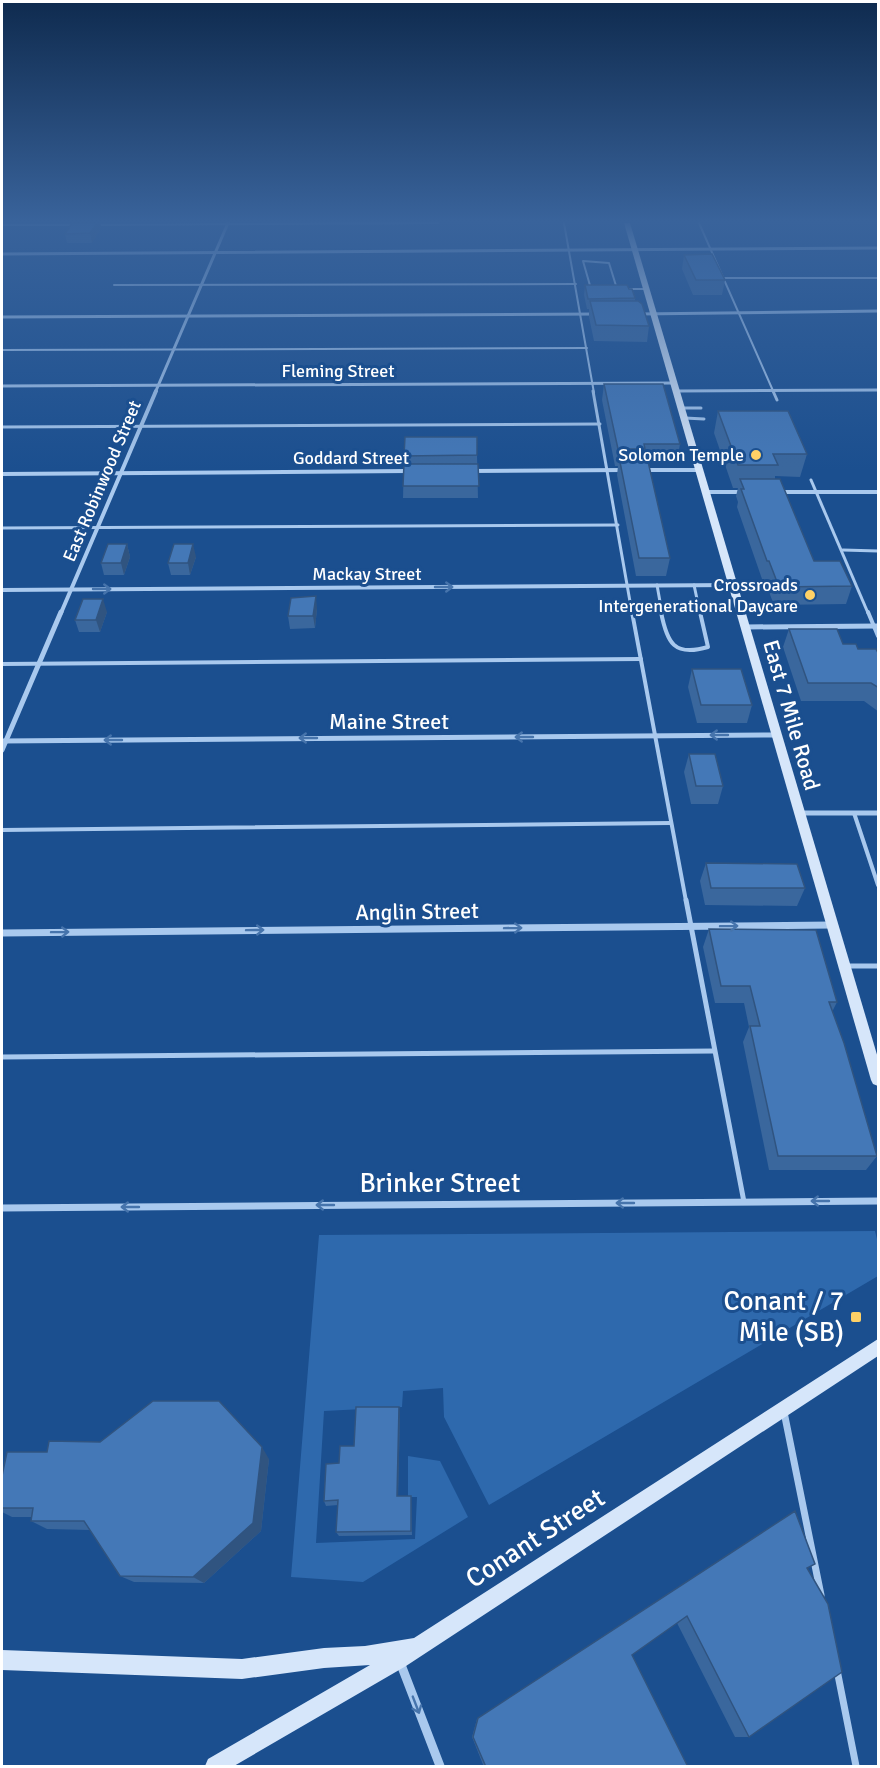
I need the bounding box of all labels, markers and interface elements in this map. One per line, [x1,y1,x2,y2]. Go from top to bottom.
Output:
street label: Fleming Street [282,360,394,382]
street label: East Robinwood Street [58,397,146,565]
place label: Solomon Temple [618,444,744,466]
street label: Goddard Street [293,447,409,469]
marker: Solomon Temple [749,448,763,462]
street label: Mackay Street [312,563,422,585]
place label: Crossroads Intergenerational Daycare [598,574,798,617]
one-way arrow [433,581,453,593]
one-way arrow [91,583,111,595]
marker: Crossroads Intergenerational Daycare [803,588,817,602]
street label: East 7 Mile Road [757,637,826,793]
street label: Maine Street [329,708,449,735]
one-way arrow [709,729,729,741]
one-way arrow [514,731,534,743]
one-way arrow [298,732,318,744]
one-way arrow [103,734,123,746]
street label: Anglin Street [355,897,479,926]
one-way arrow [718,920,738,932]
one-way arrow [502,922,522,934]
one-way arrow [244,924,264,936]
one-way arrow [49,926,69,938]
street label: Brinker Street [359,1167,521,1200]
one-way arrow [811,1195,831,1207]
one-way arrow [616,1197,636,1209]
one-way arrow [316,1199,336,1211]
one-way arrow [121,1201,141,1213]
place label: Conant / 7 Mile (SB) [723,1285,844,1349]
marker: Conant / 7 Mile (SB) [849,1310,863,1324]
street label: Conant Street [460,1481,611,1596]
one-way arrow [412,1695,423,1714]

